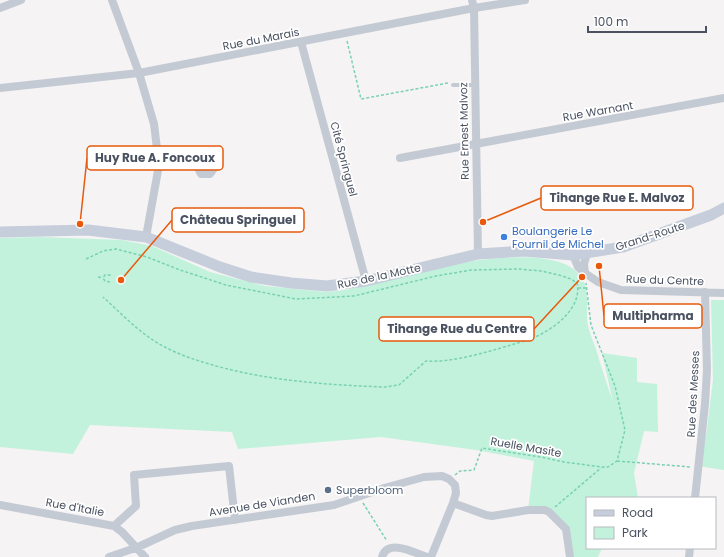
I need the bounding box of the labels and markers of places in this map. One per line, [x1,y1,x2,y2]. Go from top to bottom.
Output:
callout: Huy Rue A. Foncoux [87,146,223,170]
callout: Tihange Rue E. Malvoz [541,186,693,210]
callout: Château Springuel [172,208,304,232]
place label: Boulangerie Le Fournil de Michel [512,223,604,252]
marker: Boulangerie Le Fournil de Michel [499,232,509,242]
callout: Multipharma [604,304,702,328]
callout: Tihange Rue du Centre [379,317,534,341]
place label: Superbloom [336,482,403,498]
marker: Superbloom [323,485,333,495]

